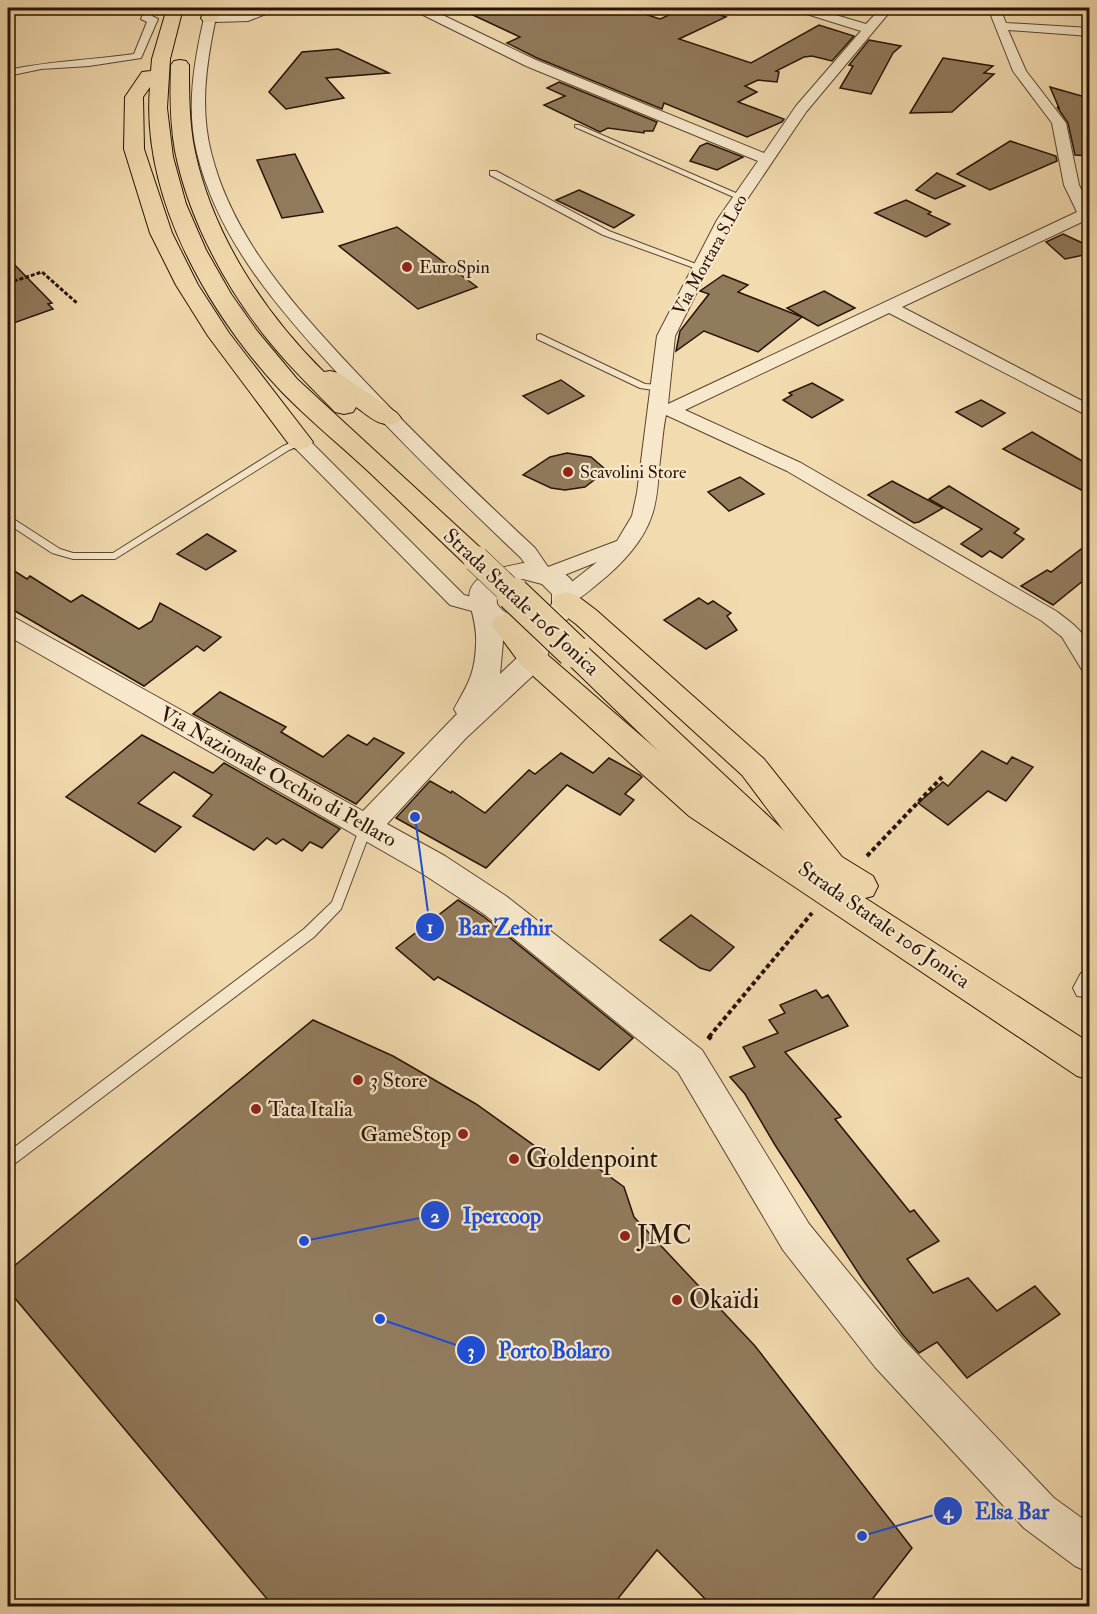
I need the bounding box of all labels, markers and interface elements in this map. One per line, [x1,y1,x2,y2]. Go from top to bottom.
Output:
street label: Via Mortara S.Leo [667,190,753,320]
place label: EuroSpin [419,256,490,279]
marker: EuroSpin [400,260,414,274]
place label: Scavolini Store [580,461,687,484]
marker: Scavolini Store [561,465,575,479]
street label: Strada Statale 106 Jonica [437,523,605,682]
street label: Via Nazionale Occhio di Pellaro [155,700,401,854]
street label: Strada Statale 106 Jonica [793,855,976,995]
callout: Bar Zefhir [415,907,564,947]
text: Bar Zefhir [458,914,553,942]
text: 1 [427,916,433,939]
place label: 3 Store [370,1067,428,1094]
marker: 3 Store [351,1073,365,1087]
place label: Tata Italia [268,1096,353,1123]
marker: Tata Italia [249,1102,263,1116]
place label: GameStop [361,1121,451,1148]
marker: GameStop [456,1127,470,1141]
place label: Goldenpoint [526,1143,658,1176]
marker: Goldenpoint [507,1152,521,1166]
callout: Ipercoop [420,1195,553,1235]
text: Ipercoop [463,1202,541,1231]
text: 2 [430,1205,440,1228]
place label: JMC [636,1220,692,1252]
marker: JMC [618,1229,632,1243]
place label: Okaïdi [689,1284,760,1316]
marker: Okaïdi [670,1293,684,1307]
callout: Porto Bolaro [456,1330,622,1370]
text: Porto Bolaro [498,1337,610,1365]
text: 3 [468,1340,475,1363]
callout: Elsa Bar [933,1491,1061,1531]
text: Elsa Bar [975,1498,1050,1526]
text: 4 [942,1501,954,1524]

